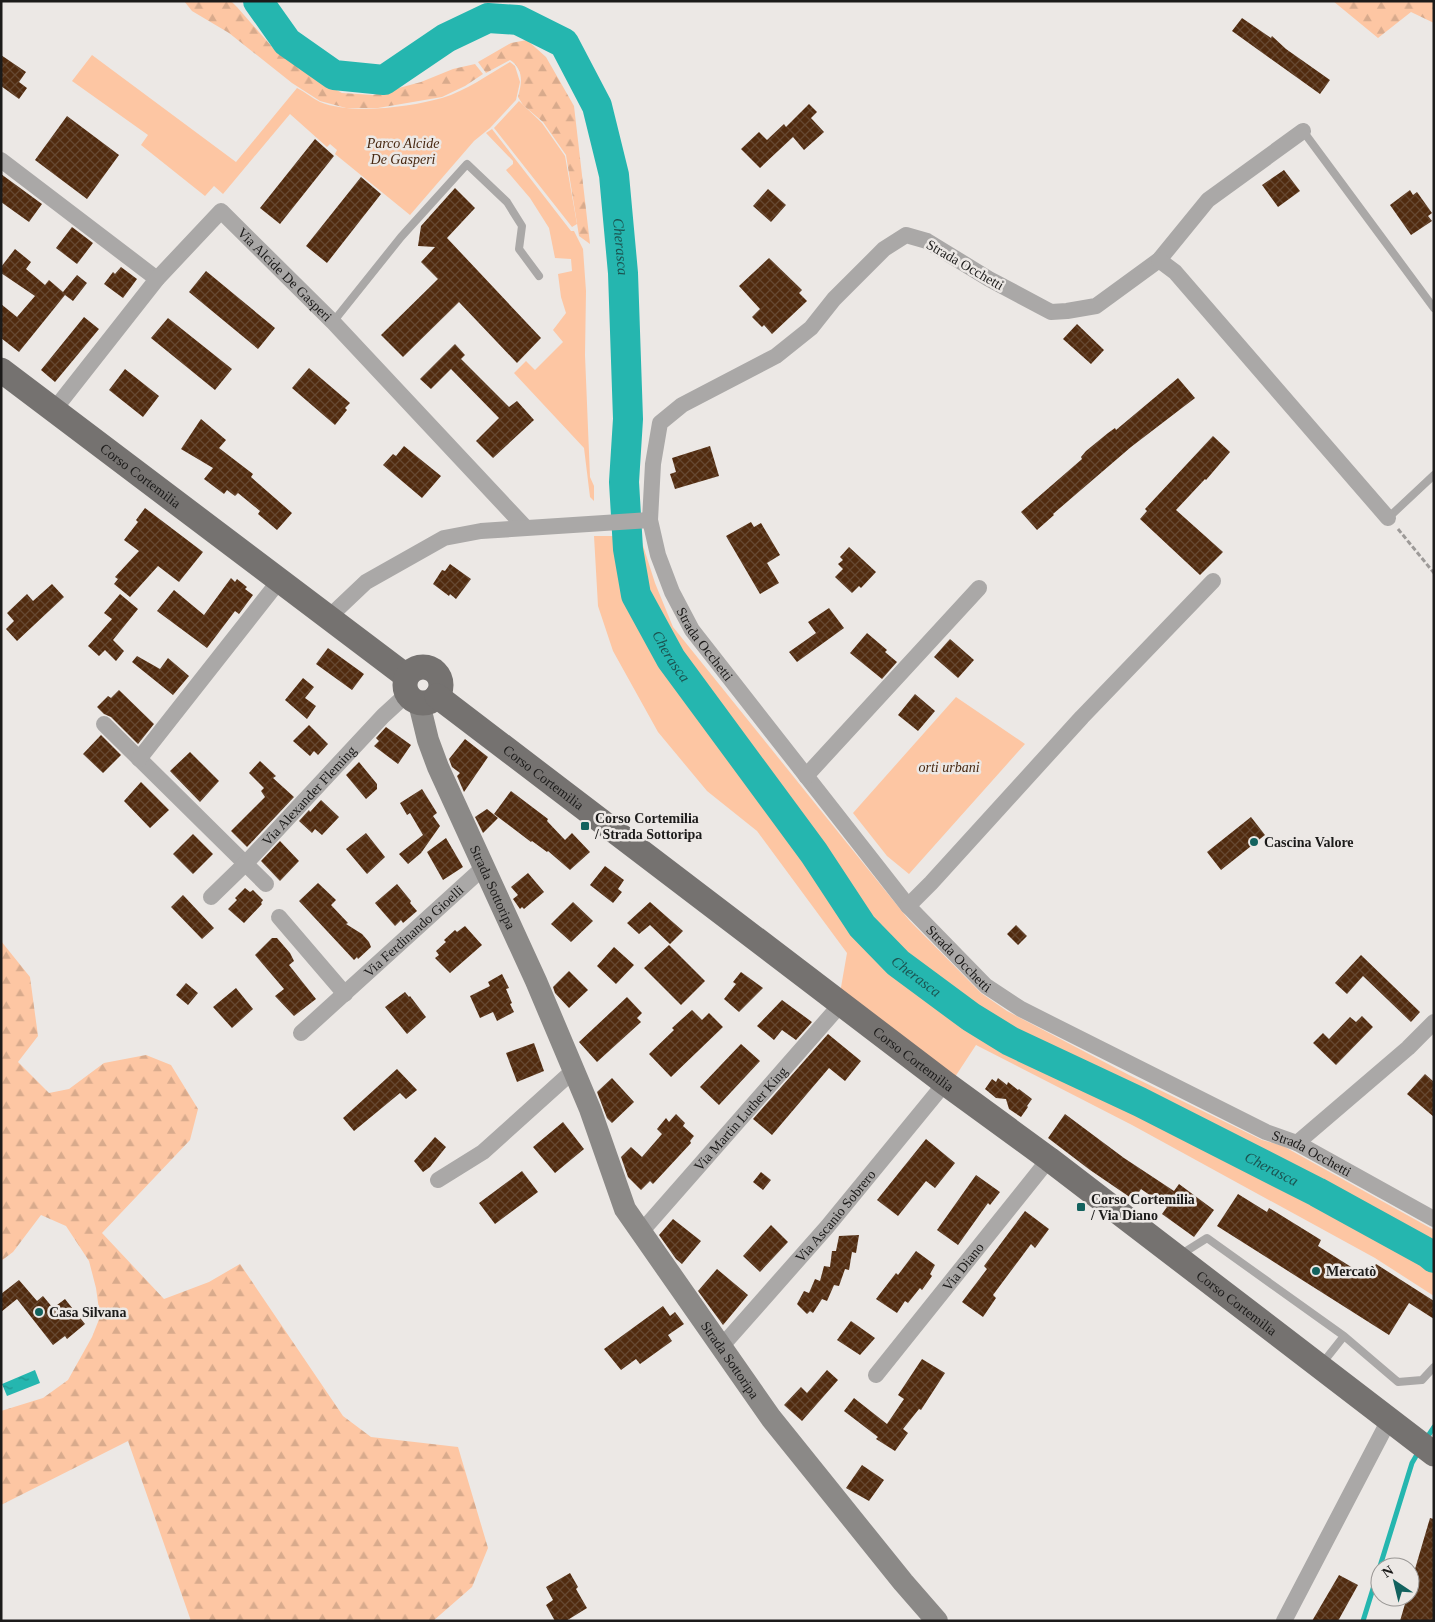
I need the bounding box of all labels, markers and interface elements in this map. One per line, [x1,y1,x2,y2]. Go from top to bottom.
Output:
park label: Parco Alcide De Gasperi [366,136,439,167]
water label: Cherasca [610,217,631,276]
street label: Via Alcide De Gasperi [235,225,335,324]
street label: Strada Occhetti [924,237,1006,293]
street label: Corso Cortemilia [97,440,184,511]
street label: Strada Occhetti [674,605,736,684]
water label: Cherasca [649,628,693,685]
street label: Corso Cortemilia [501,742,587,813]
street label: Via Alexander Fleming [259,743,359,848]
park label: orti urbani [918,760,980,775]
place label: Corso Cortemilia / Strada Sottoripa [594,811,702,842]
marker: Corso Cortemilia / Strada Sottoripa [579,820,591,832]
place label: Cascina Valore [1264,835,1354,850]
marker: Cascina Valore [1248,836,1260,848]
street label: Strada Sottoripa [467,843,519,932]
street label: Via Ferdinando Gioelli [361,882,467,980]
street label: Strada Occhetti [923,922,994,995]
water label: Cherasca [888,953,944,1000]
street label: Corso Cortemilia [870,1024,957,1095]
street label: Via Martin Luther King [691,1063,790,1174]
street label: Strada Occhetti [1270,1127,1354,1179]
water label: Cherasca [1242,1149,1301,1189]
street label: Via Ascanio Sobrero [792,1167,878,1265]
place label: Corso Cortemilia / Via Diano [1090,1192,1195,1223]
marker: Corso Cortemilia / Via Diano [1075,1201,1087,1213]
street label: Via Diano [939,1240,987,1293]
place label: Mercatò [1326,1264,1376,1279]
marker: Mercatò [1310,1265,1322,1277]
street label: Corso Cortemilia [1194,1267,1280,1339]
place label: Casa Silvana [49,1305,126,1320]
marker: Casa Silvana [33,1306,45,1318]
street label: Strada Sottoripa [698,1318,763,1402]
north arrow [1370,1557,1420,1607]
text: N [1379,1563,1396,1581]

